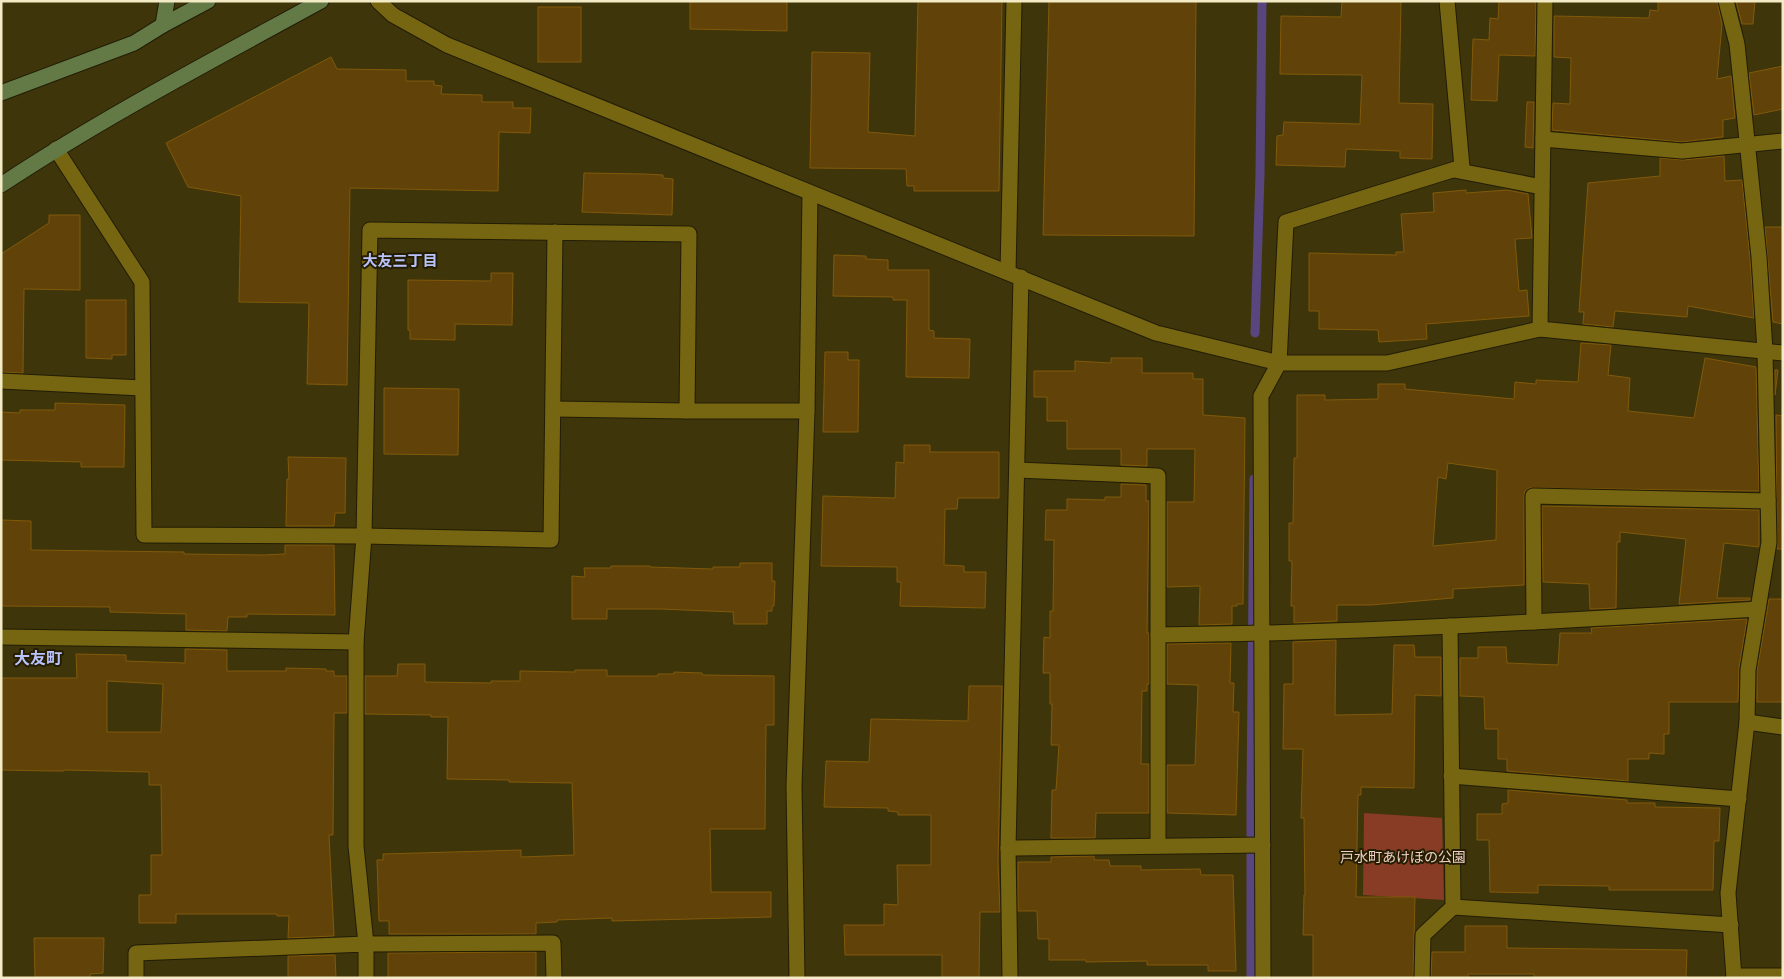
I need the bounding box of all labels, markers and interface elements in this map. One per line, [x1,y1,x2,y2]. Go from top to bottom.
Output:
district label: 大友三丁目 [362,252,438,270]
district label: 大友町 [14,649,62,668]
park label: 戸水町あけぼの公園 [1340,849,1466,865]

